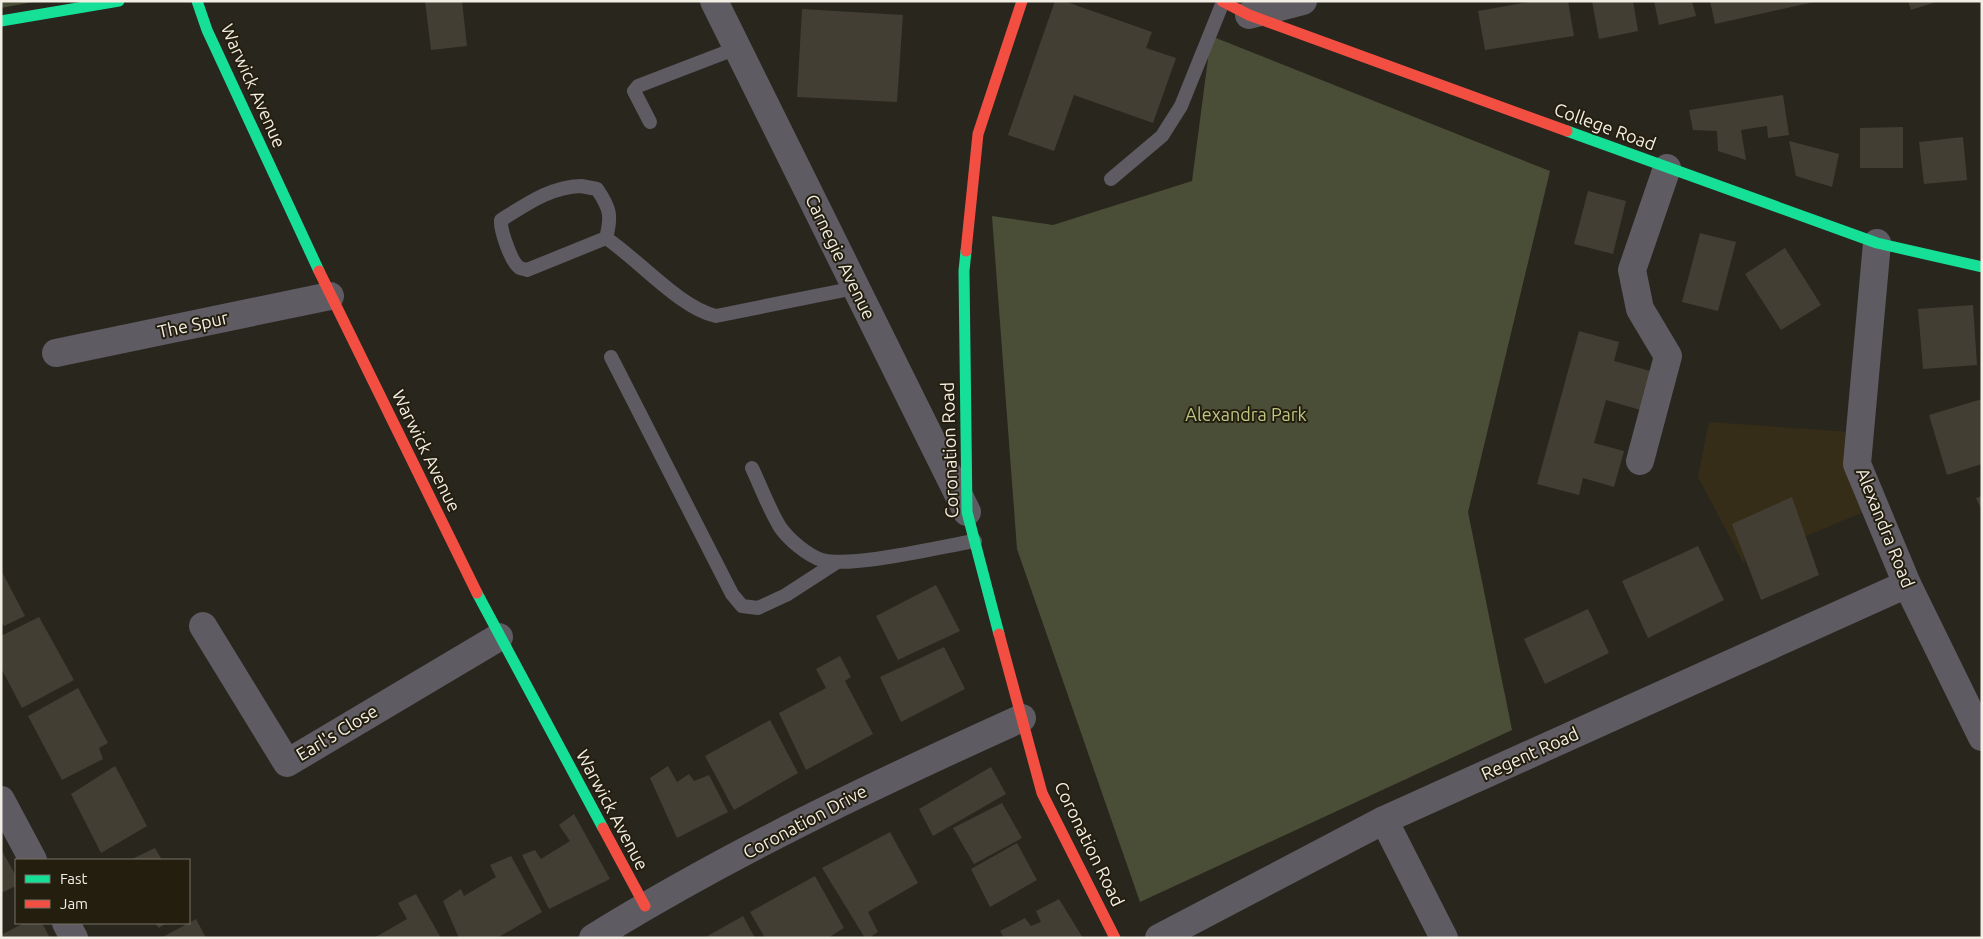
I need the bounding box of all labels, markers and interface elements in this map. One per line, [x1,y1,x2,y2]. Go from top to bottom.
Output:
street label: Warwick Avenue [218,21,290,151]
street label: College Road [1552,98,1659,154]
street label: Carnegie Avenue [802,191,880,322]
street label: The Spur [156,307,230,341]
street label: Coronation Road [937,382,961,518]
street label: Warwick Avenue [389,386,465,515]
park label: Alexandra Park [1185,404,1307,424]
street label: Alexandra Road [1853,465,1919,590]
street label: Earl's Close [292,700,381,764]
street label: Regent Road [1478,723,1581,783]
street label: Warwick Avenue [573,746,653,873]
street label: Coronation Road [1051,778,1129,909]
street label: Coronation Drive [739,780,870,862]
legend [15,859,190,924]
text: Fast [60,870,88,887]
text: Jam [60,895,88,912]

